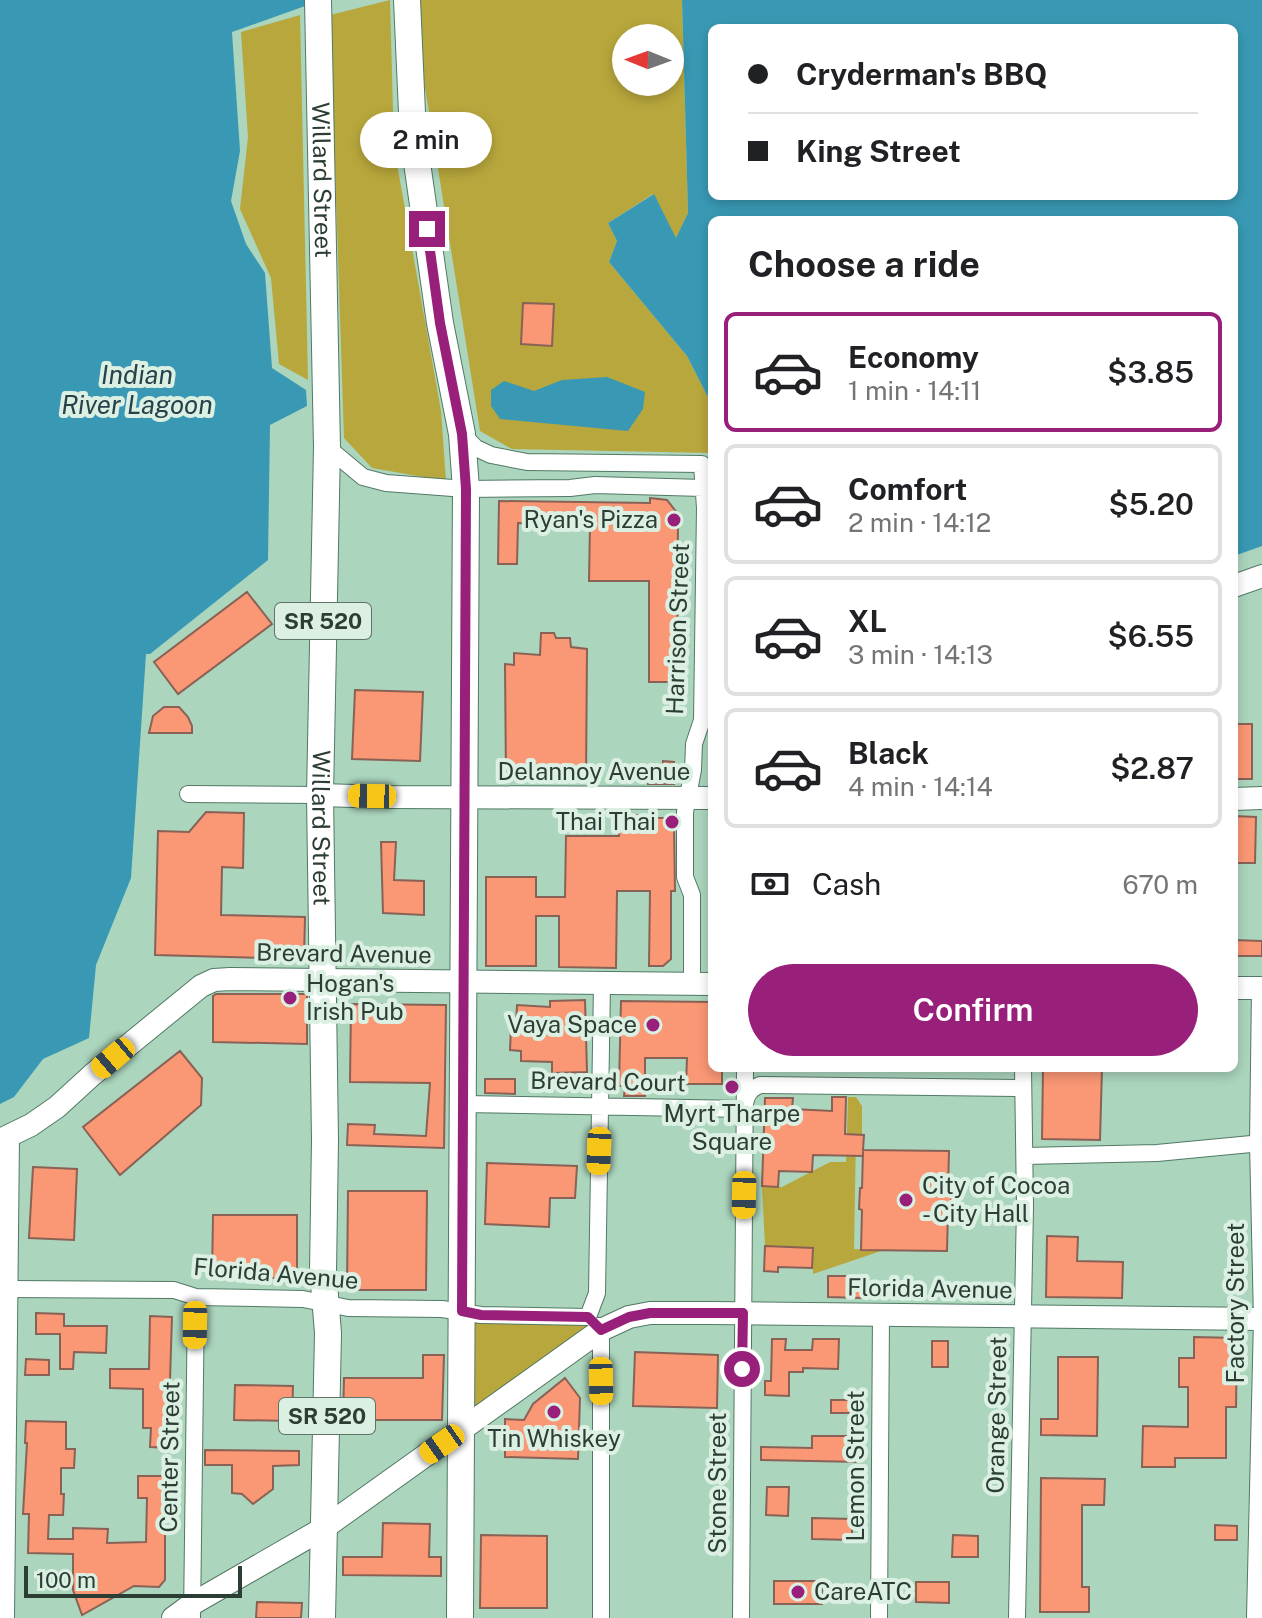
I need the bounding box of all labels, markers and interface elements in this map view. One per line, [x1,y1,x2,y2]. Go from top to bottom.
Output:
north arrow [612,24,684,96]
map controls [612,24,684,96]
text: Cryderman's BBQ [796,56,1048,92]
street label: Willard Street [307,102,338,258]
callout: 2 min [361,113,493,169]
text: 2 min [392,124,460,155]
text: King Street [796,133,961,169]
route end [409,211,445,247]
text: Choose a ride [748,243,980,285]
icon: car [752,336,824,408]
text: Economy [848,339,979,375]
text: $3.85 [1107,354,1194,390]
water label: Indian River Lagoon [61,359,213,420]
text: 1 min · 14:11 [848,375,981,406]
icon: car [752,468,824,540]
text: Comfort [848,471,967,507]
text: $5.20 [1109,486,1194,522]
place label: Ryan's Pizza [523,505,658,533]
text: 2 min · 14:12 [848,507,991,538]
marker: Ryan's Pizza [665,511,683,529]
street label: Harrison Street [660,543,694,715]
icon: car [752,600,824,672]
road number: SR 520 [275,603,371,639]
text: XL [848,603,887,639]
text: $6.55 [1108,618,1194,654]
text: 3 min · 14:13 [848,639,993,670]
icon: car [752,732,824,804]
text: Black [848,735,929,771]
street label: Willard Street [307,750,337,906]
text: $2.87 [1110,750,1194,786]
street label: Delannoy Avenue [498,757,690,785]
text: 4 min · 14:14 [848,771,993,802]
car [348,784,396,808]
place label: Thai Thai [556,807,656,835]
marker: Thai Thai [663,813,681,831]
icon: cash [748,862,792,906]
text: Cash [812,866,881,902]
text: 670 m [1122,869,1198,900]
street label: Brevard Avenue [256,937,432,969]
button: Confirm [748,964,1198,1056]
place label: Hogan's Irish Pub [306,969,404,1025]
marker: Hogan's Irish Pub [281,989,299,1007]
place label: Vaya Space [507,1010,637,1038]
marker: Vaya Space [644,1016,662,1034]
car [87,1033,139,1083]
street label: Brevard Court [530,1066,686,1096]
marker: Myrt Tharpe Square [723,1078,741,1096]
place label: Myrt Tharpe Square [664,1099,800,1155]
car [586,1127,612,1175]
car [732,1171,756,1219]
place label: City of Cocoa - City Hall [922,1171,1070,1227]
marker: City of Cocoa - City Hall [897,1191,915,1209]
street label: Factory Street [1221,1223,1249,1383]
street label: Florida Avenue [192,1252,360,1294]
street label: Florida Avenue [847,1273,1013,1303]
car [183,1301,207,1349]
street label: Orange Street [981,1336,1011,1494]
route start [724,1351,760,1387]
car [589,1357,613,1405]
street label: Center Street [154,1381,184,1533]
street label: Lemon Street [841,1390,869,1542]
road number: SR 520 [279,1398,375,1434]
marker: Tin Whiskey [545,1403,563,1421]
street label: Stone Street [703,1412,731,1554]
car [415,1420,469,1468]
place label: Tin Whiskey [487,1424,621,1452]
scale bar [24,1562,242,1598]
text: 100 m [36,1567,96,1593]
place label: CareATC [814,1577,912,1605]
marker: CareATC [789,1583,807,1601]

